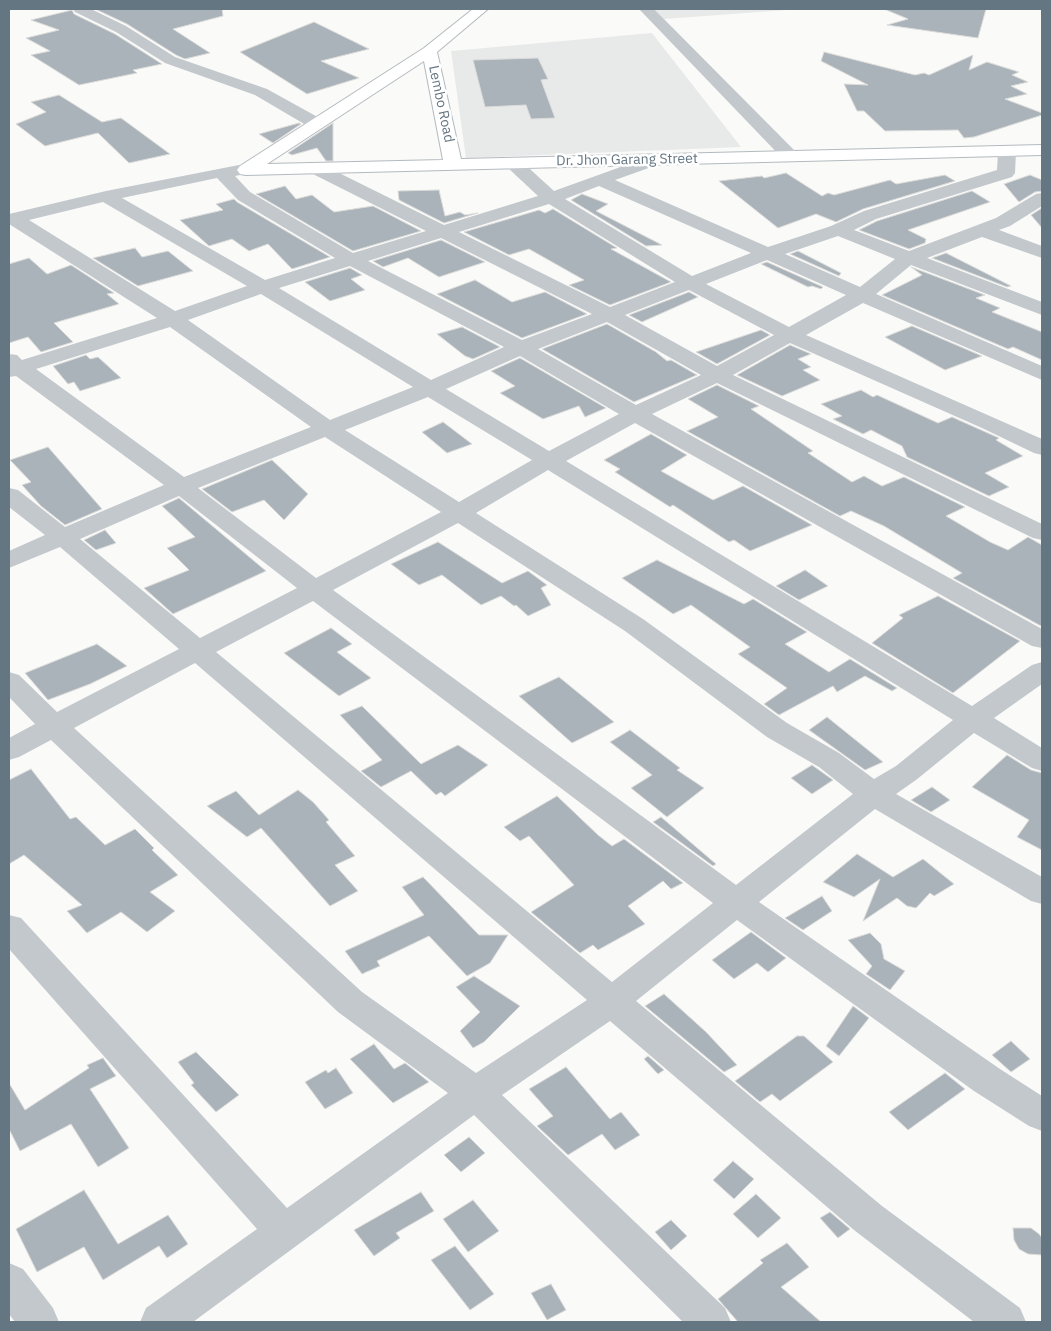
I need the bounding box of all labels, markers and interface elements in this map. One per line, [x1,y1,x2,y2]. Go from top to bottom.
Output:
street label: Lembo Road [425,64,457,144]
street label: Dr. Jhon Garang Street [556,150,698,170]

